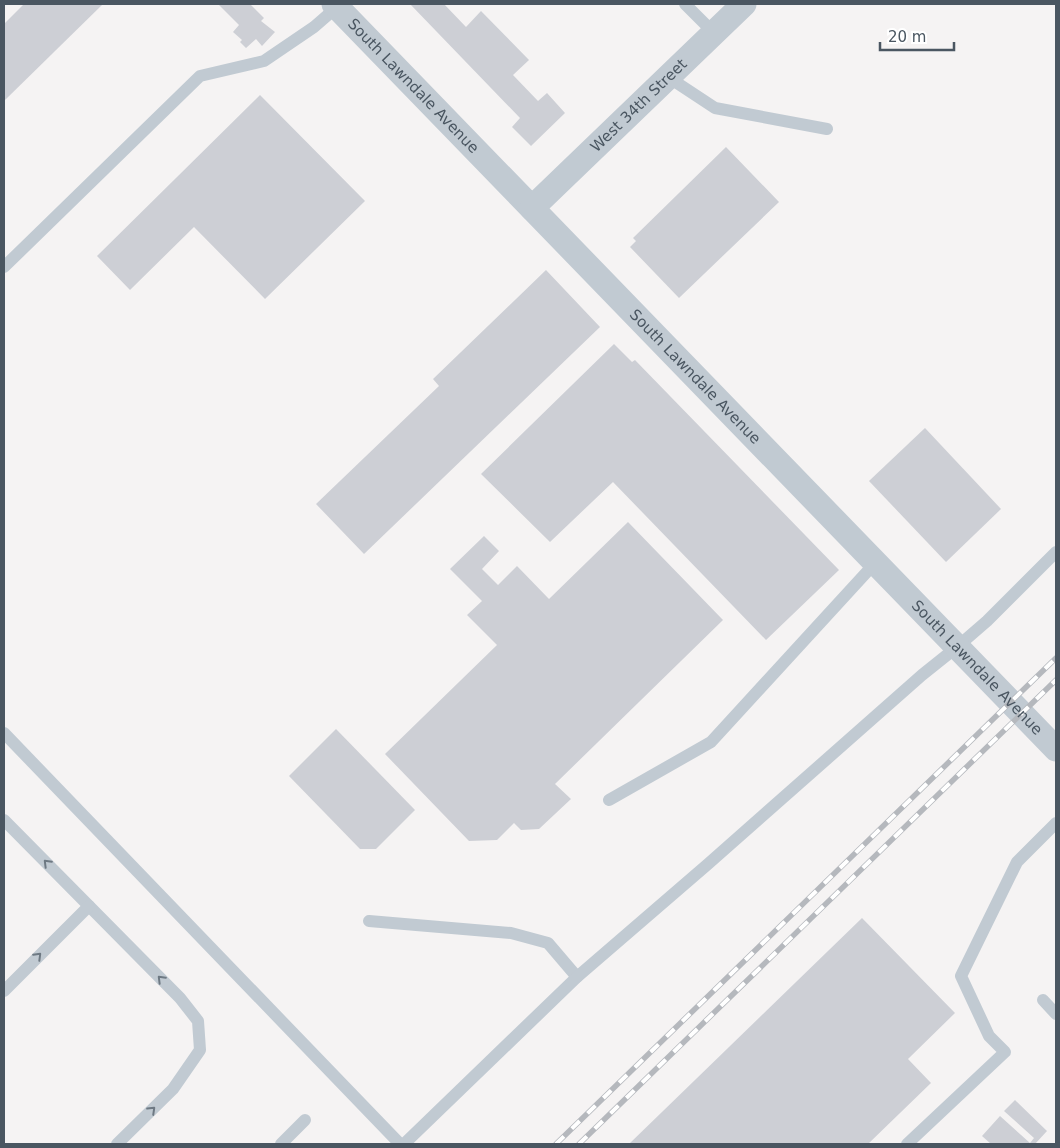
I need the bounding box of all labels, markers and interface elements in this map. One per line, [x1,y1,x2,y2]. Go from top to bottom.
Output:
street label: South Lawndale Avenue [344,15,483,157]
scale bar [880,20,954,52]
text: 20 m [888,28,926,46]
street label: West 34th Street [587,55,691,156]
street label: South Lawndale Avenue [626,306,764,448]
street label: South Lawndale Avenue [908,596,1046,739]
one-way arrow [43,860,52,869]
one-way arrow [33,953,42,962]
one-way arrow [158,976,167,985]
one-way arrow [146,1107,155,1116]

